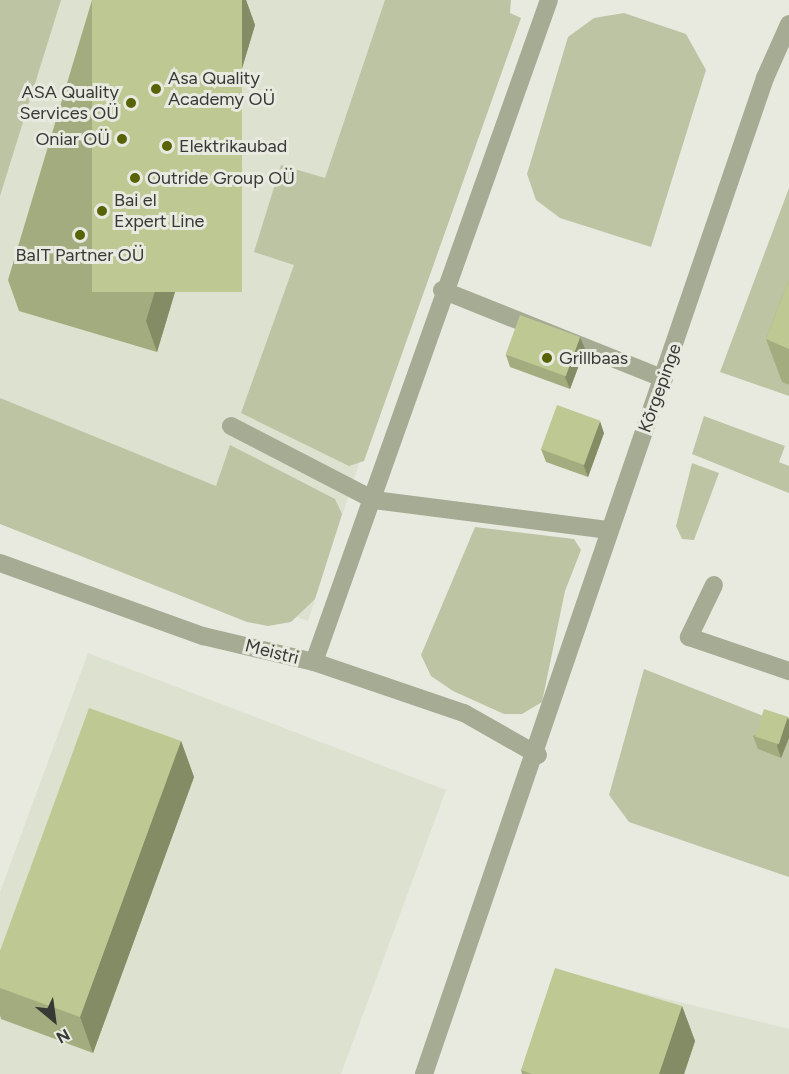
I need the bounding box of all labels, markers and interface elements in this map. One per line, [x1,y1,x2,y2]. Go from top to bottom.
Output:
place label: Asa Quality Academy OÜ [168,68,275,110]
place label: ASA Quality Services OÜ [19,82,119,124]
marker: Asa Quality Academy OÜ [149,82,163,96]
marker: ASA Quality Services OÜ [124,96,138,110]
place label: Oniar OÜ [35,128,110,150]
marker: Oniar OÜ [115,132,129,146]
place label: Elektrikaubad [179,135,287,157]
marker: Elektrikaubad [160,139,174,153]
place label: Outride Group OÜ [147,167,295,189]
marker: Outride Group OÜ [128,171,142,185]
place label: Bai el Expert Line [114,190,204,232]
marker: Bai el Expert Line [95,204,109,218]
marker: BaIT Partner OÜ [73,228,87,242]
place label: BaIT Partner OÜ [16,244,144,266]
street label: Kõrgepinge [634,341,686,435]
place label: Grillbaas [559,347,628,369]
marker: Grillbaas [540,351,554,365]
street label: Meistri [243,635,301,669]
north arrow [24,990,84,1050]
text: N [53,1025,73,1047]

